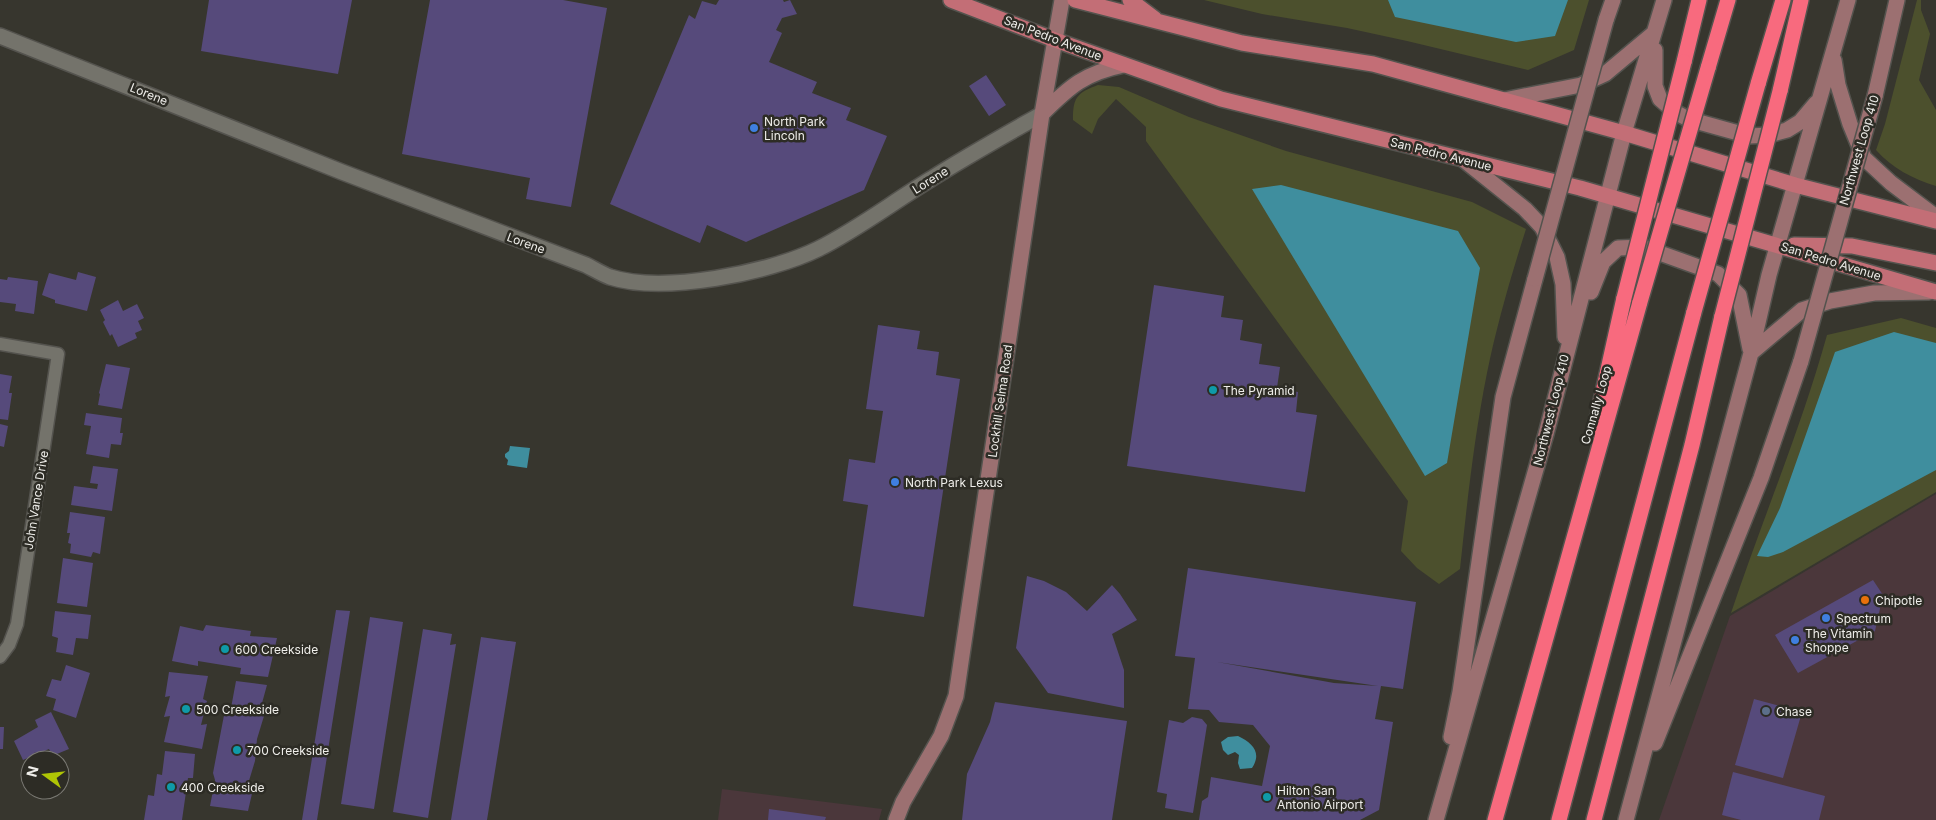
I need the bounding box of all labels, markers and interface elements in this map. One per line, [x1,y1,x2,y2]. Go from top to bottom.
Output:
street label: San Pedro Avenue [1002,12,1104,64]
street label: Lorene [128,80,170,108]
street label: Northwest Loop 410 [1836,93,1882,207]
place label: North Park Lincoln [764,114,825,143]
marker: North Park Lincoln [748,122,760,134]
street label: San Pedro Avenue [1389,134,1493,174]
street label: Lorene [909,163,951,197]
street label: Lorene [505,229,547,257]
street label: San Pedro Avenue [1779,239,1883,283]
street label: Lockhill Selma Road [985,344,1015,458]
street label: Northwest Loop 410 [1530,353,1572,467]
street label: Connally Loop [1578,364,1614,446]
place label: The Pyramid [1223,383,1295,398]
marker: The Pyramid [1207,384,1219,396]
street label: John Vance Drive [21,449,51,551]
place label: North Park Lexus [905,475,1003,490]
marker: North Park Lexus [889,476,901,488]
place label: Chipotle [1875,593,1922,608]
marker: Chipotle [1859,594,1871,606]
place label: Spectrum [1836,611,1891,626]
marker: Spectrum [1820,612,1832,624]
place label: The Vitamin Shoppe [1805,626,1873,655]
marker: The Vitamin Shoppe [1789,634,1801,646]
place label: 600 Creekside [235,642,318,657]
marker: 600 Creekside [219,643,231,655]
place label: 500 Creekside [196,702,279,717]
marker: 500 Creekside [180,703,192,715]
place label: Chase [1776,704,1812,719]
marker: Chase [1760,705,1772,717]
place label: 700 Creekside [247,743,329,758]
marker: 700 Creekside [231,744,243,756]
north arrow [20,750,70,800]
text: N [22,764,42,779]
place label: 400 Creekside [181,780,265,795]
marker: 400 Creekside [165,781,177,793]
place label: Hilton San Antonio Airport [1277,783,1363,812]
marker: Hilton San Antonio Airport [1261,791,1273,803]

